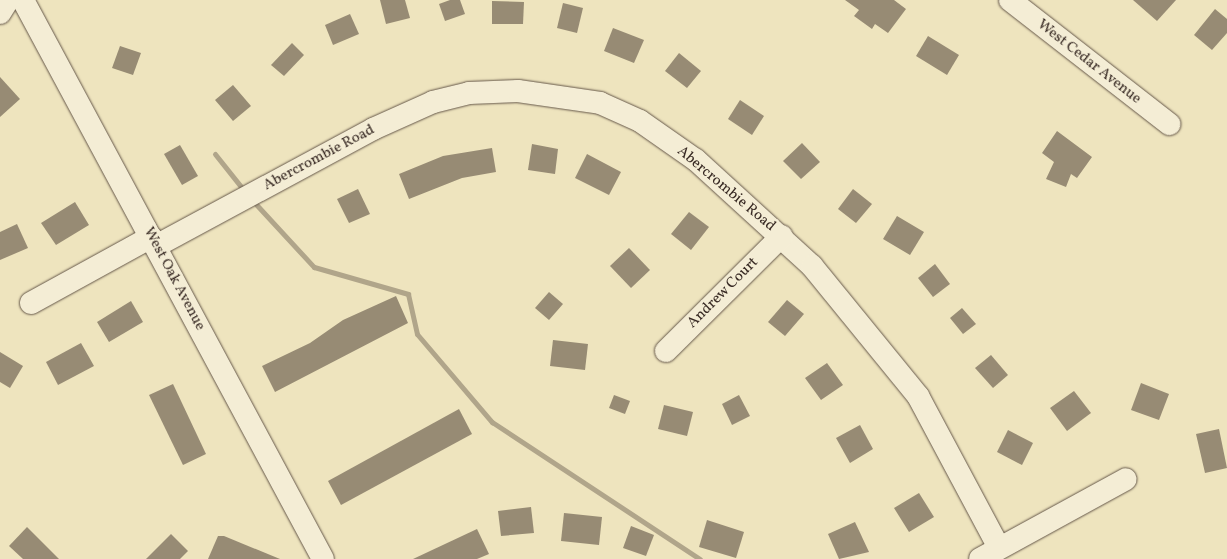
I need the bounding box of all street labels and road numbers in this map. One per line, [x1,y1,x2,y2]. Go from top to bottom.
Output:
street label: West Cedar Avenue [1033,16,1145,108]
street label: Abercrombie Road [260,121,378,195]
street label: Abercrombie Road [673,143,779,235]
street label: West Oak Avenue [139,224,209,334]
street label: Andrew Court [684,254,762,332]

